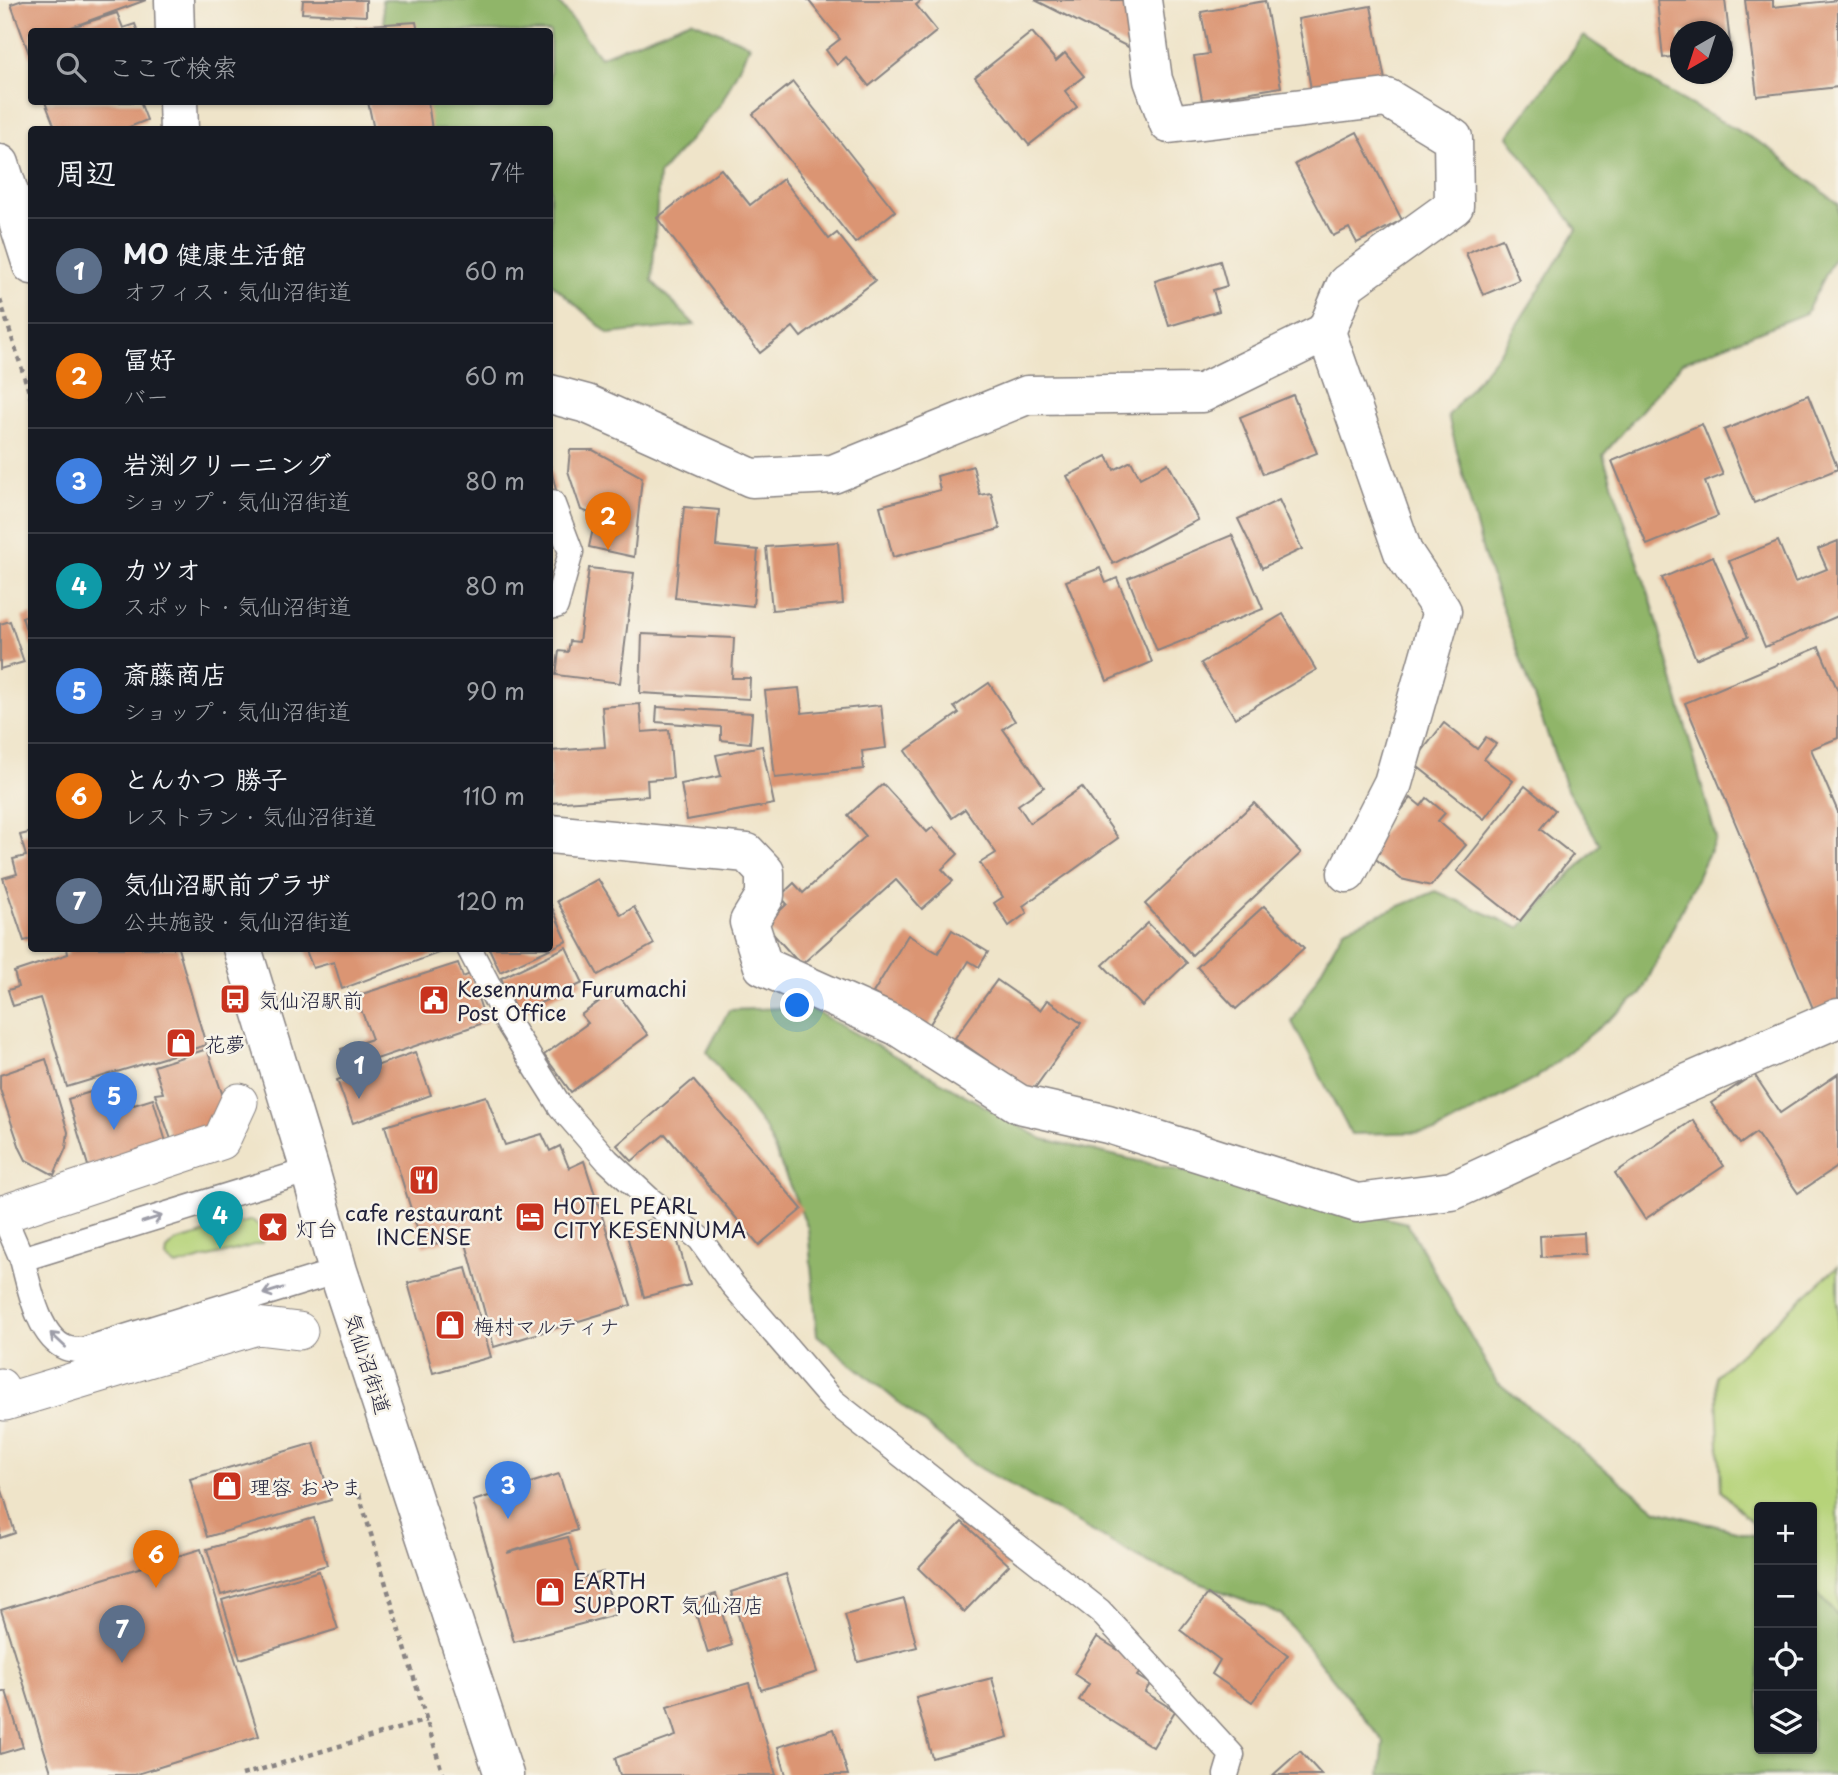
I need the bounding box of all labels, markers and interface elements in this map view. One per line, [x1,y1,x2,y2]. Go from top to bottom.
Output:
north arrow [1670,21,1733,84]
search box [28,28,553,105]
text: ここで検索 [108,47,238,86]
icon: search [52,48,90,86]
text: 周辺 [56,149,116,194]
text: 7件 [489,154,525,189]
text: MO 健康生活館 [123,234,306,273]
text: 1 [74,253,85,288]
text: 60 m [465,253,525,288]
text: オフィス · 気仙沼街道 [123,273,352,308]
text: 冨好 [123,339,175,378]
text: 2 [71,358,87,393]
text: 60 m [465,358,525,393]
text: バー [123,378,169,413]
text: 岩渕クリーニング [123,444,331,483]
text: 3 [71,463,87,498]
text: 80 m [465,463,525,498]
text: ショップ · 気仙沼街道 [123,483,351,518]
pin: 2 [585,492,631,550]
text: カツオ [123,549,201,588]
text: 4 [71,568,87,603]
text: 80 m [465,568,525,603]
text: スポット · 気仙沼街道 [123,588,352,623]
text: 斎藤商店 [123,654,227,693]
text: 5 [72,673,86,708]
text: 90 m [466,673,525,708]
text: ショップ · 気仙沼街道 [123,693,351,728]
text: とんかつ 勝子 [123,759,287,798]
text: 6 [71,778,87,813]
text: 110 m [463,778,525,813]
text: レストラン · 気仙沼街道 [123,798,376,833]
text: 気仙沼駅前プラザ [123,864,331,903]
text: 7 [72,883,86,918]
text: 120 m [457,883,525,918]
text: 公共施設 · 気仙沼街道 [123,903,352,938]
place label: Kesennuma Furumachi Post Office [457,972,687,1028]
bus stop icon: 気仙沼駅前 [218,982,252,1016]
place label: 気仙沼駅前 [258,983,363,1015]
public building icon: Kesennuma Furumachi Post Office [417,983,451,1017]
your location [780,988,814,1022]
shop icon: 花夢 [164,1026,198,1060]
place label: 花夢 [204,1027,246,1059]
pin: 1 [336,1041,382,1099]
pin: 5 [91,1072,137,1130]
restaurant icon: cafe restaurant INCENSE [407,1163,441,1197]
place label: HOTEL PEARL CITY KESENNUMA [553,1189,746,1245]
pin: 4 [197,1191,243,1249]
place label: cafe restaurant INCENSE [345,1196,503,1252]
hotel icon: HOTEL PEARL CITY KESENNUMA [513,1200,547,1234]
place icon: 灯台 [256,1210,290,1244]
one-way arrow [141,1211,163,1224]
place label: 灯台 [296,1211,338,1243]
one-way arrow [262,1285,284,1298]
street label: 気仙沼街道 [338,1308,400,1418]
shop icon: 梅村マルティナ [433,1308,467,1342]
place label: 梅村マルティナ [473,1309,620,1341]
one-way arrow [50,1332,67,1349]
pin: 3 [485,1461,531,1519]
shop icon: 理容 おやま [210,1469,244,1503]
place label: 理容 おやま [250,1470,362,1502]
map controls [1754,1502,1817,1754]
button: + [1754,1502,1817,1565]
pin: 6 [133,1530,179,1588]
place label: EARTH SUPPORT 気仙沼店 [573,1564,764,1620]
button: − [1754,1565,1817,1628]
shop icon: EARTH SUPPORT 気仙沼店 [533,1575,567,1609]
pin: 7 [99,1605,145,1663]
button: locate [1754,1628,1817,1691]
button: layers [1754,1691,1817,1754]

